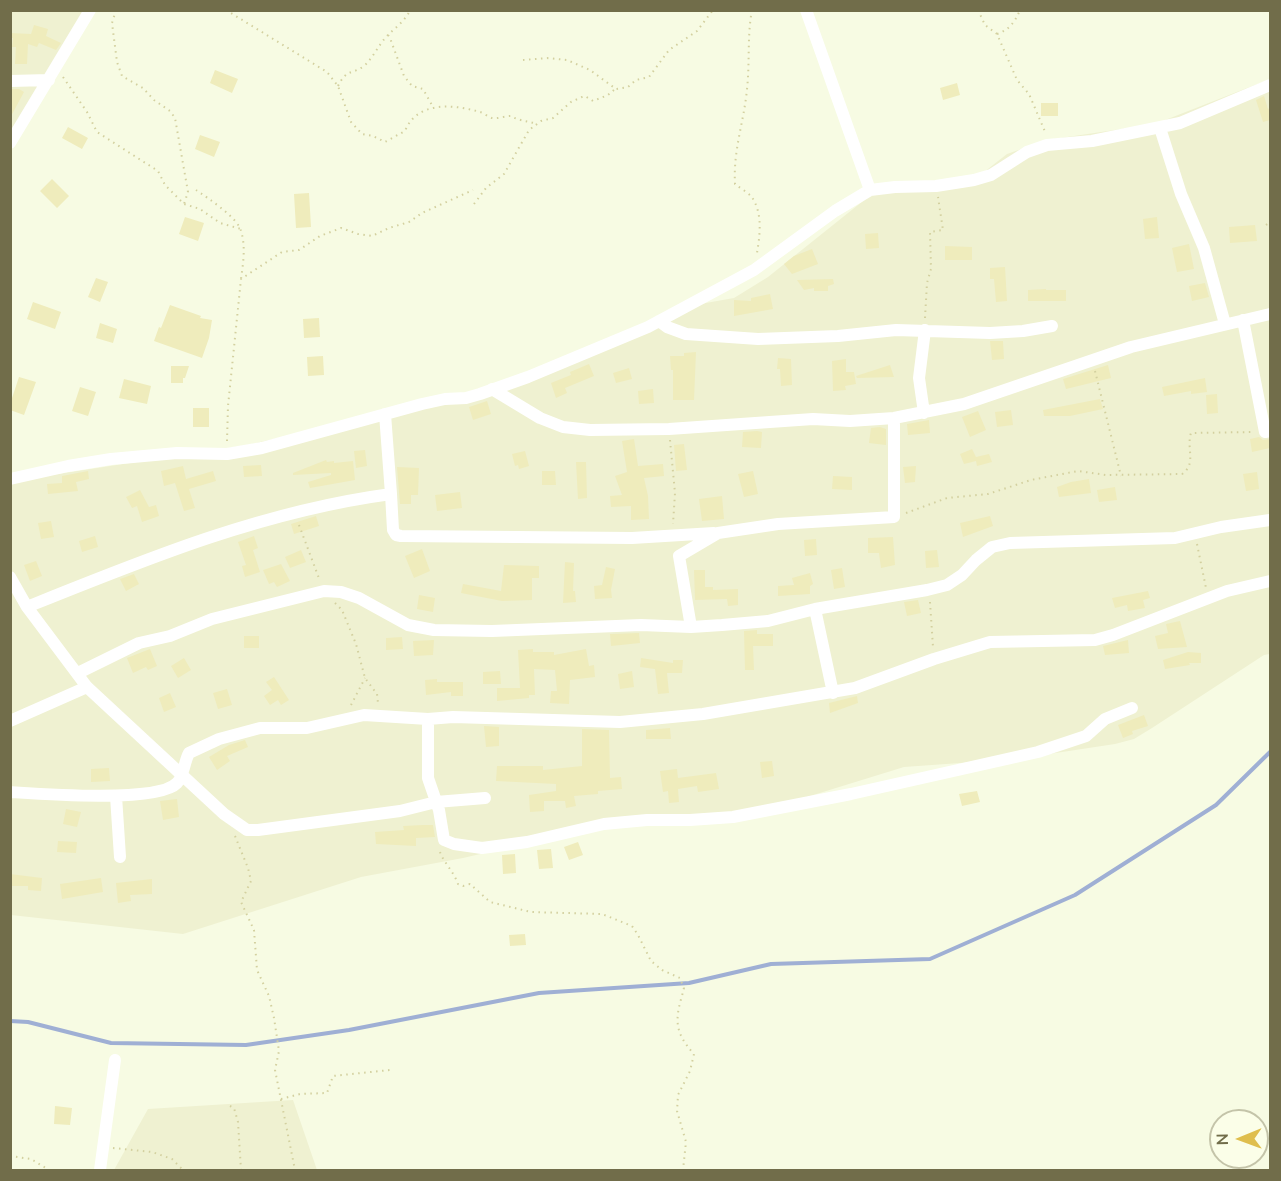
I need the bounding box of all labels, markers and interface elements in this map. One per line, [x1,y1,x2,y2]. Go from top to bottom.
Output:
north arrow [1209,1109,1269,1169]
text: N [1212,1133,1234,1145]

